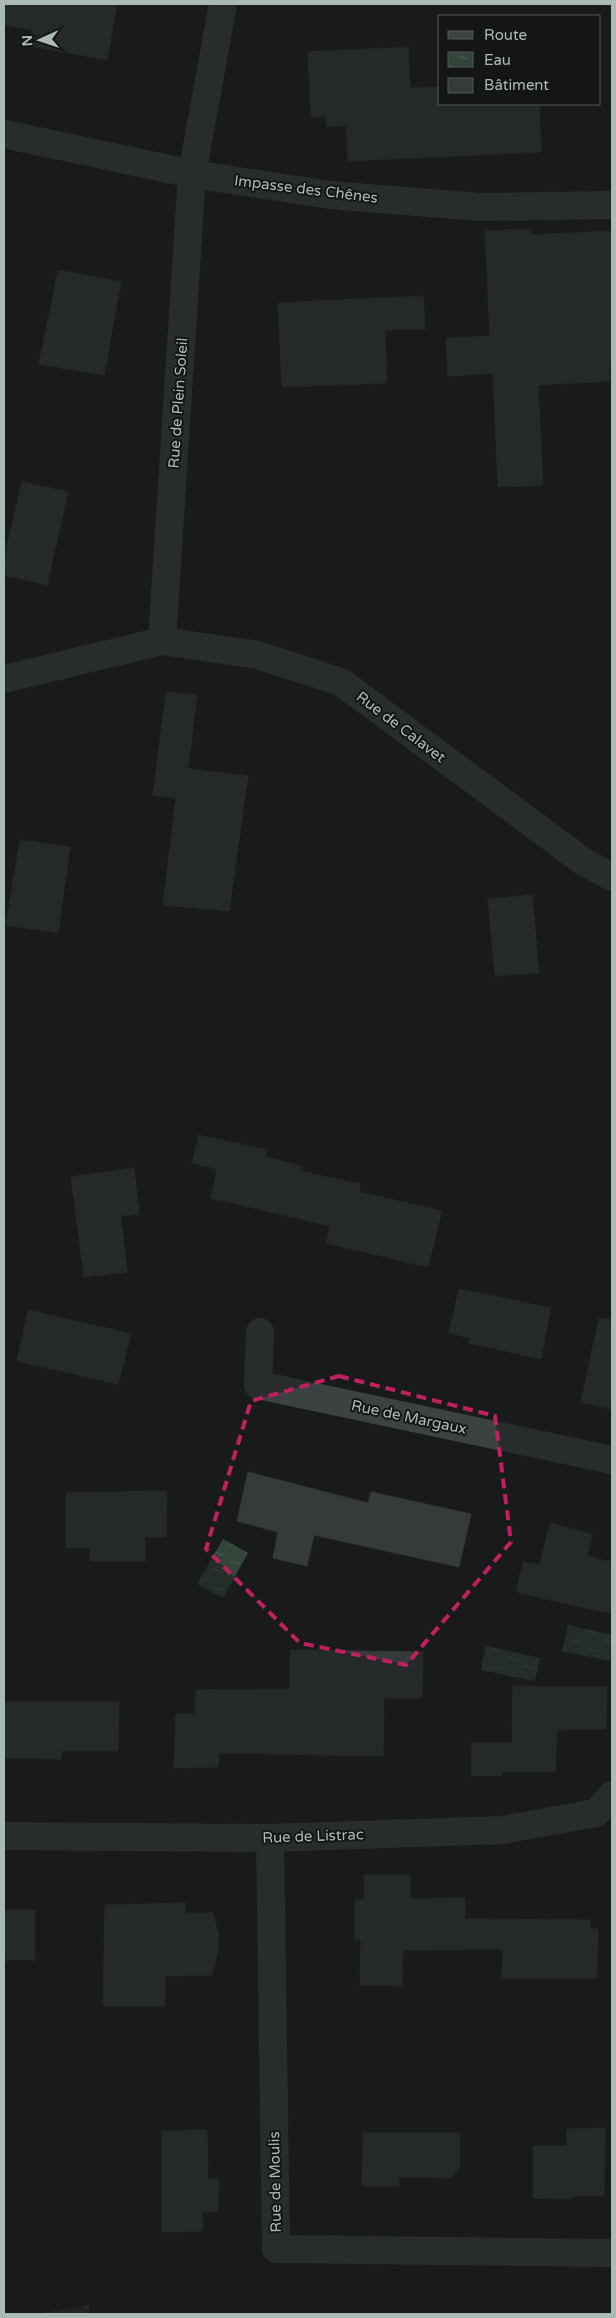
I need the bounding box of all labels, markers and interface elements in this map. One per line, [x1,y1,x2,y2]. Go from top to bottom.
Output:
north arrow [15,15,65,65]
legend [438,15,601,105]
text: Route [484,26,527,44]
text: N [19,35,36,47]
text: Eau [484,51,511,69]
text: Bâtiment [484,76,549,94]
street label: Impasse des Chênes [233,171,379,207]
street label: Rue de Plein Soleil [164,337,192,469]
street label: Rue de Calavet [353,688,449,767]
street label: Rue de Margaux [350,1396,468,1438]
street label: Rue de Listrac [262,1825,364,1847]
street label: Rue de Moulis [265,2131,285,2233]

